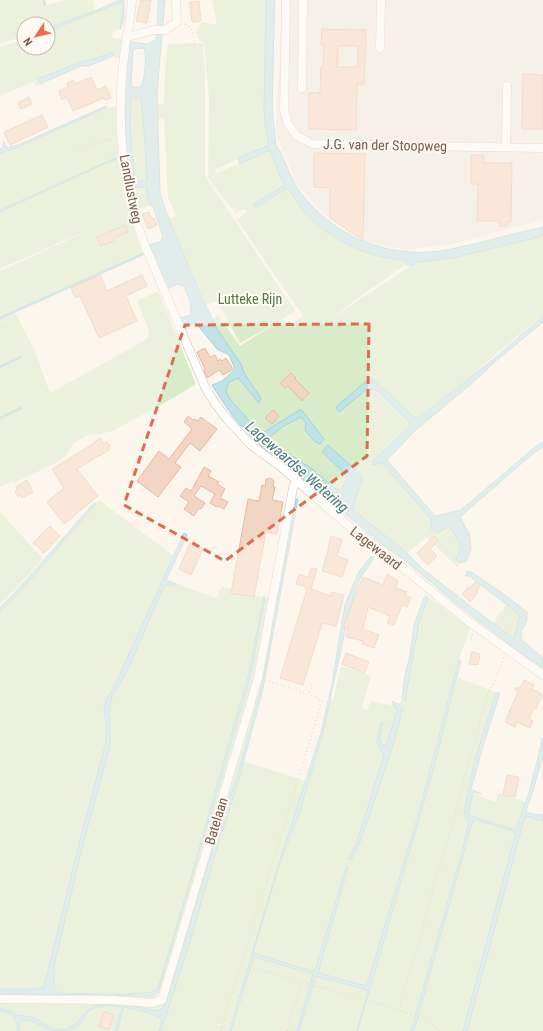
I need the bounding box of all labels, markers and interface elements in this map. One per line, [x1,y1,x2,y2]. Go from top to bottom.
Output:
north arrow [16,16,56,56]
text: N [21,35,35,48]
street label: J.G. van der Stoopweg [323,136,447,154]
street label: Landlustweg [116,153,146,225]
park label: Lutteke Rijn [218,291,282,307]
water label: Lagewaardse Wetering [242,417,352,517]
street label: Lagewaard [347,523,405,573]
street label: Batelaan [201,795,231,847]

